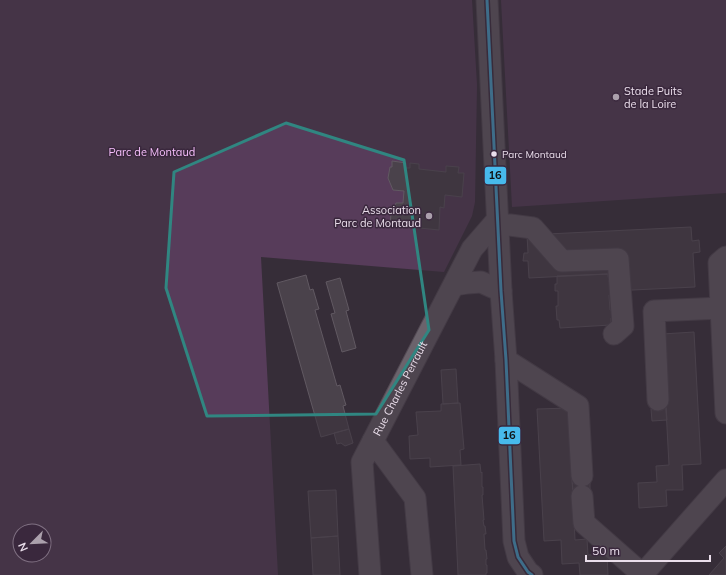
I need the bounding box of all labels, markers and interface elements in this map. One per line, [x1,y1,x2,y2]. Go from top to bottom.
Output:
place label: Stade Puits de la Loire [624,84,682,111]
marker: Stade Puits de la Loire [611,92,621,102]
park label: Parc de Montaud [109,145,195,159]
place label: Parc Montaud [502,148,567,161]
marker: Parc Montaud [489,149,499,159]
line badge: 16 [484,166,507,185]
text: 16 [488,168,502,182]
place label: Association Parc de Montaud [334,203,421,230]
marker: Association Parc de Montaud [424,211,434,221]
street label: Rue Charles Perrault [370,339,430,438]
line badge: 16 [498,426,521,445]
text: 16 [502,428,516,442]
north arrow [12,523,52,563]
scale bar [586,537,710,563]
text: N [15,540,31,554]
text: 50 m [592,543,620,558]

